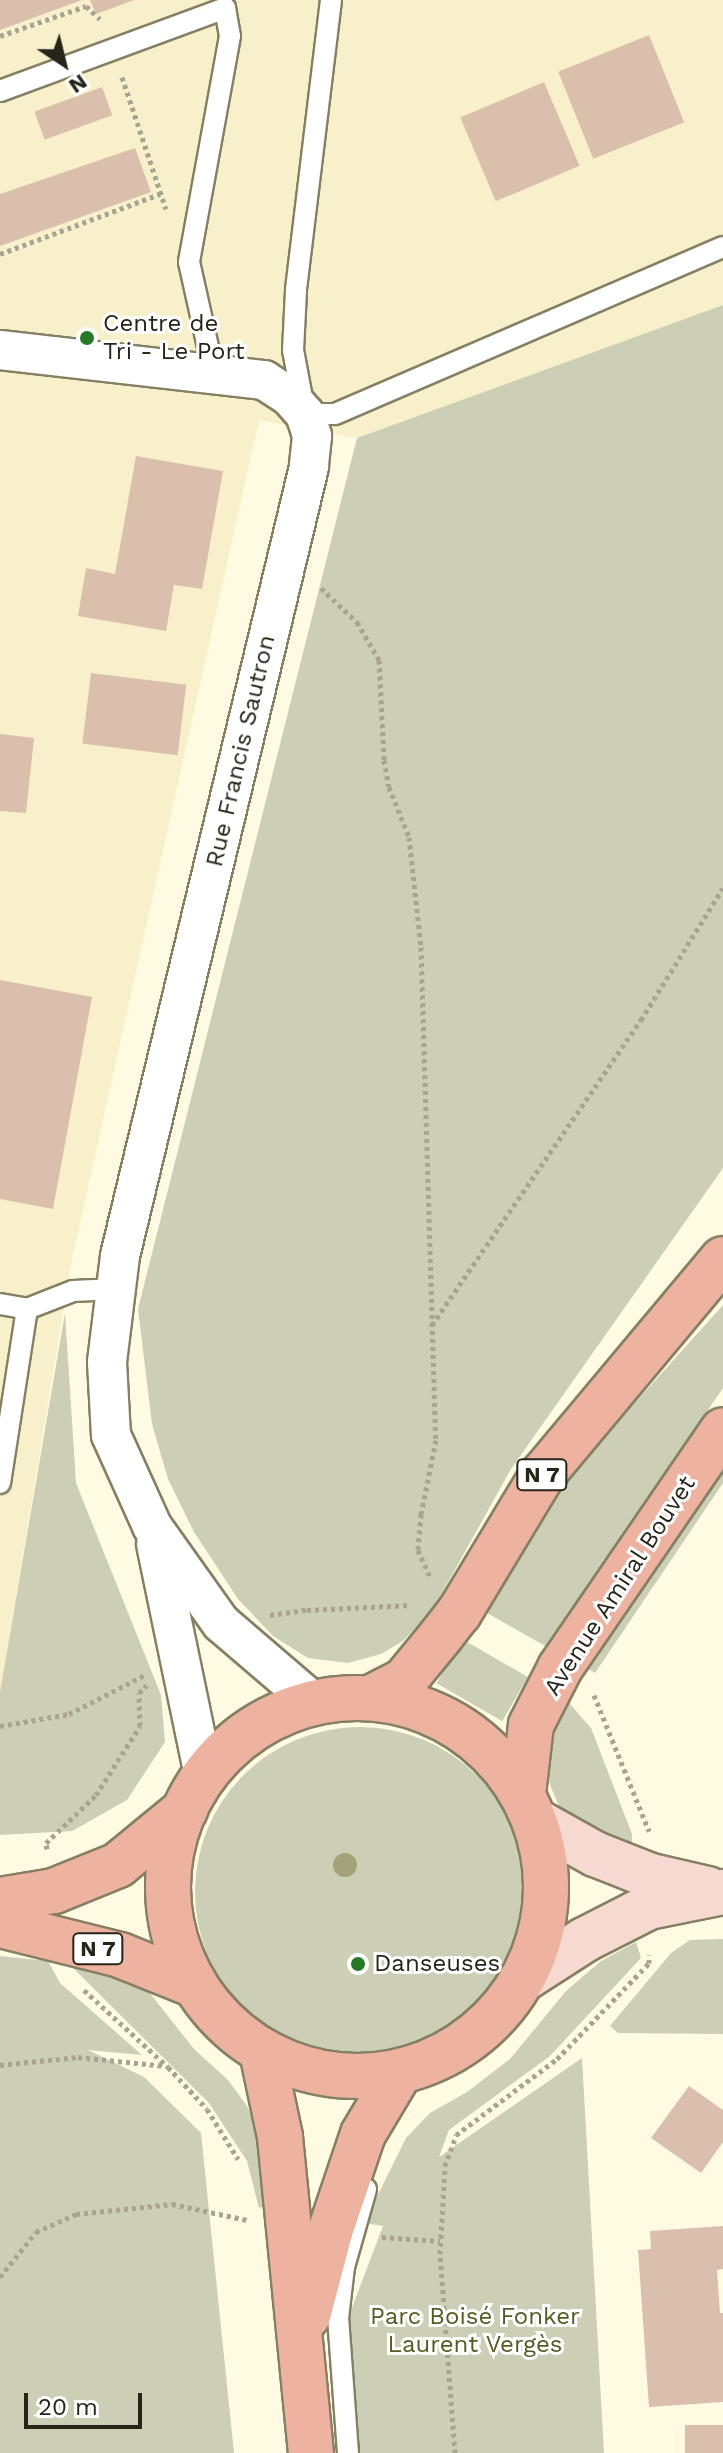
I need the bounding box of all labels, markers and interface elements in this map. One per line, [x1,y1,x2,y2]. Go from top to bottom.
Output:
north arrow [24,24,104,104]
text: N [64,69,92,99]
place label: Centre de Tri - Le Port [103,310,245,366]
marker: Centre de Tri - Le Port [78,329,96,347]
street label: Rue Francis Sautron [200,632,282,870]
road number: N 7 [516,1457,568,1493]
street label: Avenue Amiral Bouvet [538,1470,702,1702]
road number: N 7 [72,1931,124,1967]
place label: Danseuses [374,1950,500,1978]
marker: Danseuses [349,1955,367,1973]
park label: Parc Boisé Fonker Laurent Vergès [370,2303,580,2359]
scale bar [28,2377,146,2427]
text: 20 m [38,2393,98,2421]

